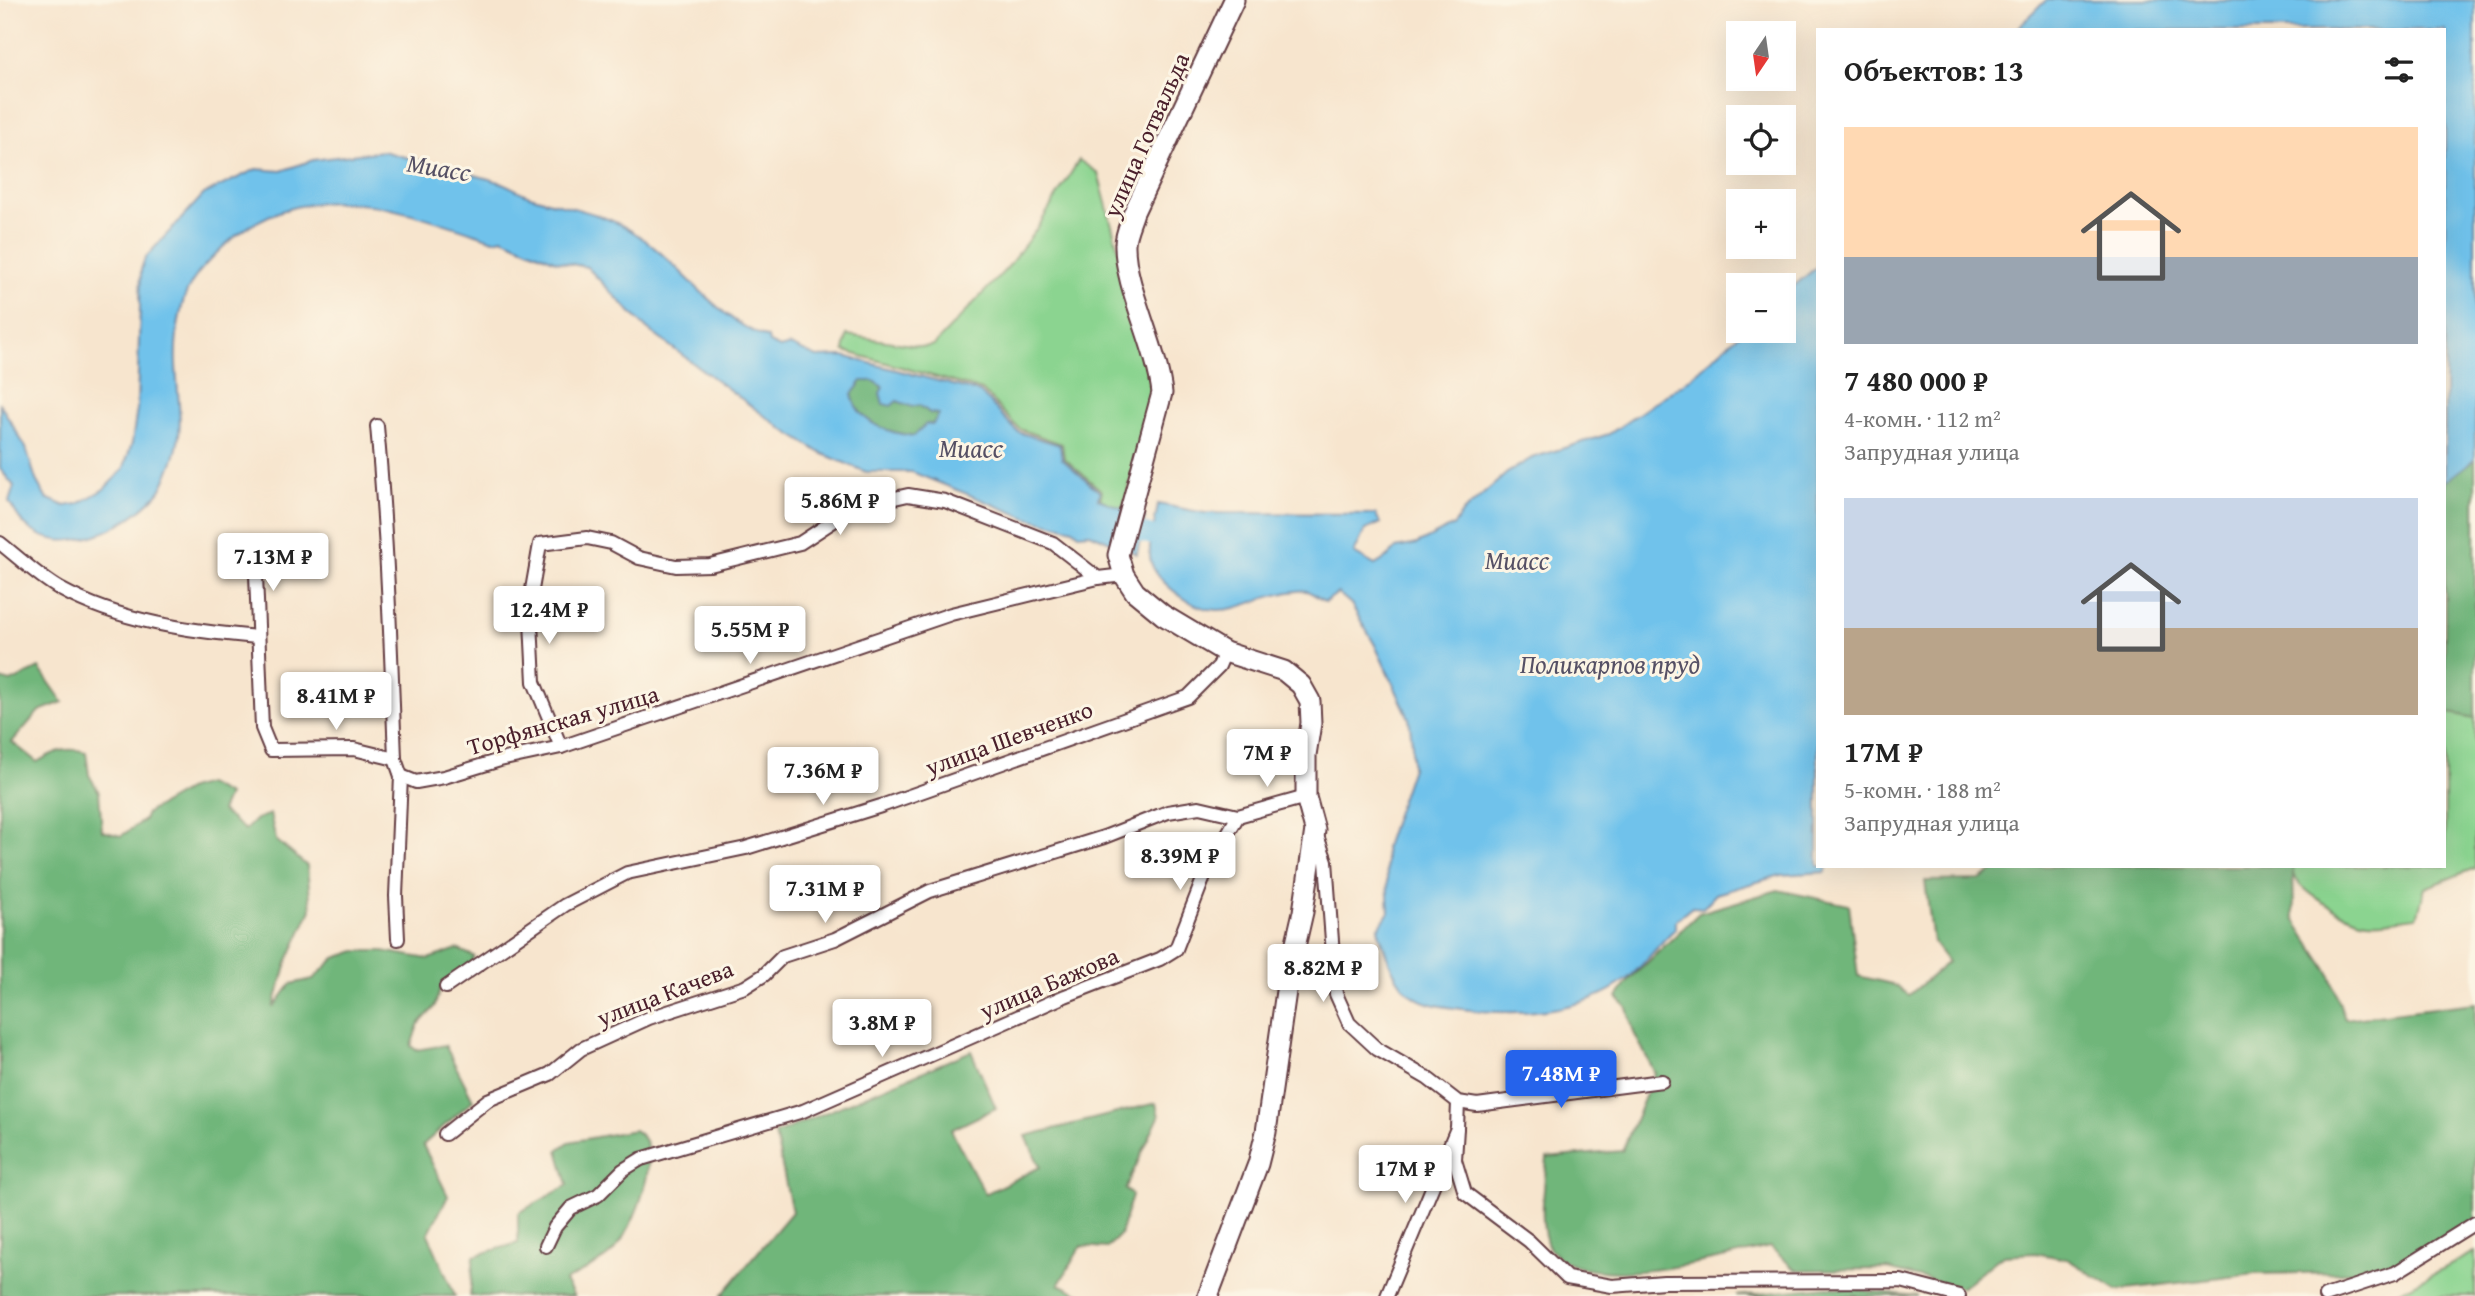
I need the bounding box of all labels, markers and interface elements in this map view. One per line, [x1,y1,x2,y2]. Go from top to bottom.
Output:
north arrow [1726,21,1796,91]
map controls [1726,21,1796,343]
street label: улица Готвальда [1093,46,1198,224]
text: Объектов: 13 [1844,48,2024,92]
icon: filters [2380,51,2418,89]
button: locate [1726,105,1796,175]
water label: Миасс [404,143,475,191]
icon: home [2068,173,2194,299]
button: + [1726,189,1796,259]
button: − [1726,273,1796,343]
text: 7 480 000 ₽ [1844,358,1988,402]
text: 4-комн. · 112 m² [1844,402,2001,435]
water label: Миасс [939,428,1004,467]
text: Запрудная улица [1844,435,2020,468]
pin: 5.86M ₽ [775,477,905,537]
text: 5.86M ₽ [800,483,880,516]
pin: 7.13M ₽ [208,534,338,593]
text: 7.13M ₽ [233,539,313,572]
water label: Миасс [1485,540,1550,579]
icon: home [2068,544,2194,670]
pin: 12.4M ₽ [484,586,614,646]
text: 12.4M ₽ [509,592,589,625]
pin: 5.55M ₽ [685,606,815,666]
text: 5.55M ₽ [710,612,790,645]
water label: Поликарпов пруд [1520,644,1700,683]
pin: 8.41M ₽ [271,672,401,732]
street label: Торфянская улица [463,676,663,764]
text: 8.41M ₽ [296,678,376,711]
street label: улица Шевченко [919,691,1098,785]
text: 17M ₽ [1844,729,1923,773]
pin: 7M ₽ [1226,730,1308,789]
text: 7M ₽ [1243,735,1291,768]
pin: 7.36M ₽ [758,748,888,807]
text: 7.36M ₽ [783,753,863,786]
text: 5-комн. · 188 m² [1844,773,2001,806]
text: Запрудная улица [1844,806,2020,839]
pin: 8.39M ₽ [1115,832,1245,892]
text: 8.39M ₽ [1140,838,1220,871]
pin: 7.31M ₽ [760,866,890,925]
text: 7.31M ₽ [785,871,865,904]
street label: улица Бажова [973,938,1125,1028]
pin: 8.82M ₽ [1258,944,1388,1004]
text: 8.82M ₽ [1283,950,1363,983]
street label: улица Качева [591,951,739,1035]
pin: 3.8M ₽ [825,1000,939,1059]
text: 3.8M ₽ [848,1005,916,1038]
pin: 7.48M ₽ [1496,1050,1626,1110]
text: 7.48M ₽ [1521,1056,1601,1089]
pin: 17M ₽ [1356,1146,1454,1205]
text: 17M ₽ [1375,1151,1435,1184]

